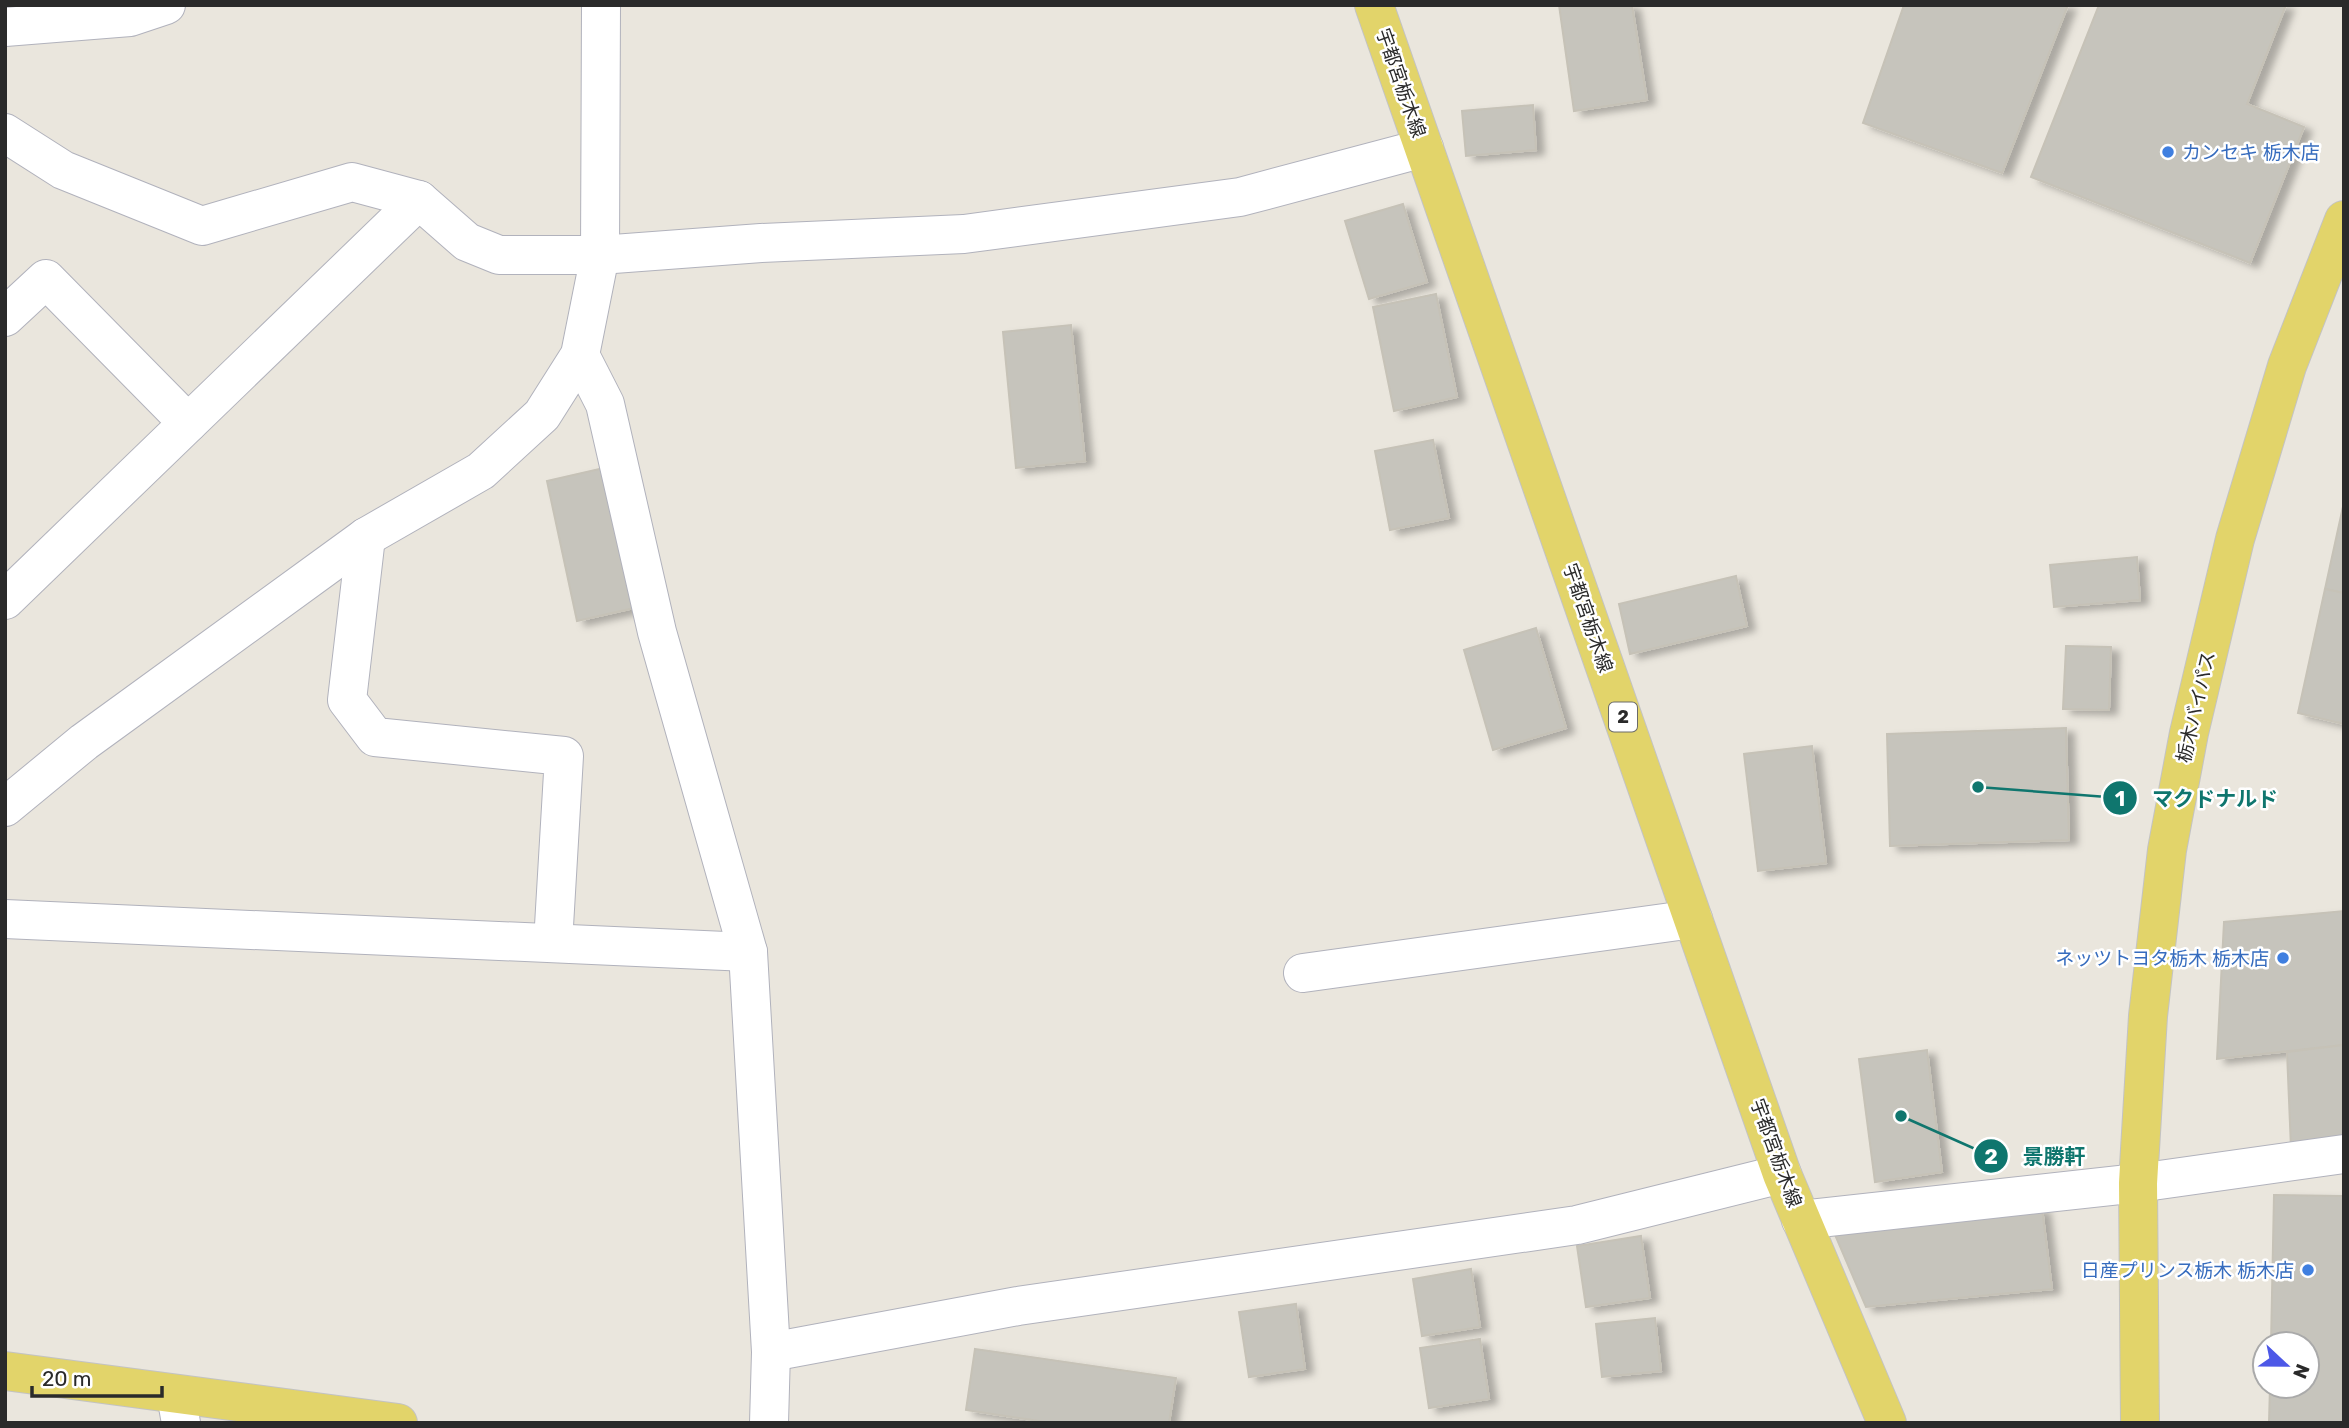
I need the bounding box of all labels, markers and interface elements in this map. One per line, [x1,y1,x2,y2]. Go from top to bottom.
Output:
street label: 宇都宮栃木線 [1372,25,1430,141]
place label: カンセキ 栃木店 [2182,141,2320,164]
marker: カンセキ 栃木店 [2160,144,2176,160]
street label: 宇都宮栃木線 [1559,560,1617,676]
street label: 栃木バイパス [2172,649,2220,765]
road number: 2 [1609,702,1637,732]
callout: マクドナルド [2103,777,2292,819]
text: 1 [2115,786,2125,811]
text: マクドナルド [2152,786,2278,811]
place label: ネッツトヨタ栃木 栃木店 [2055,947,2269,970]
marker: ネッツトヨタ栃木 栃木店 [2275,950,2291,966]
street label: 宇都宮栃木線 [1746,1095,1806,1211]
callout: 景勝軒 [1974,1135,2100,1177]
text: 2 [1984,1144,1998,1169]
text: 景勝軒 [2023,1144,2086,1169]
place label: 日産プリンス栃木 栃木店 [2081,1259,2294,1282]
marker: 日産プリンス栃木 栃木店 [2300,1262,2316,1278]
north arrow [2251,1330,2321,1400]
scale bar [32,1354,161,1398]
text: N [2288,1361,2315,1382]
text: 20 m [42,1366,91,1391]

